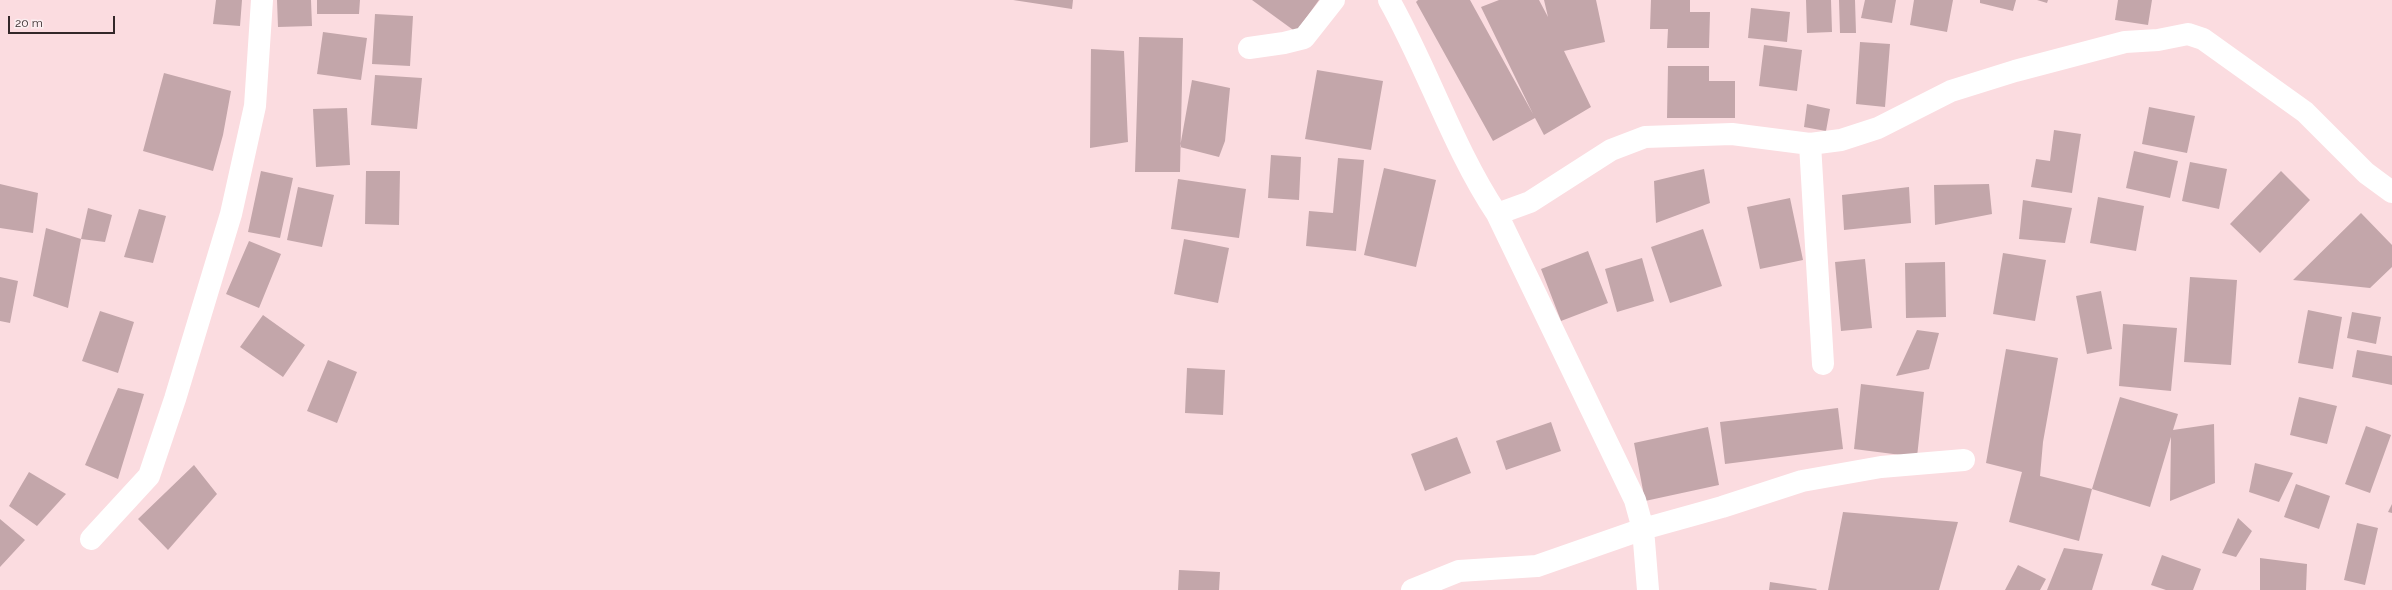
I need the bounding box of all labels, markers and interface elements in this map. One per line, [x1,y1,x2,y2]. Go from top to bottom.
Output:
scale bar [10,8,117,34]
text: 20 m [15,16,43,30]

